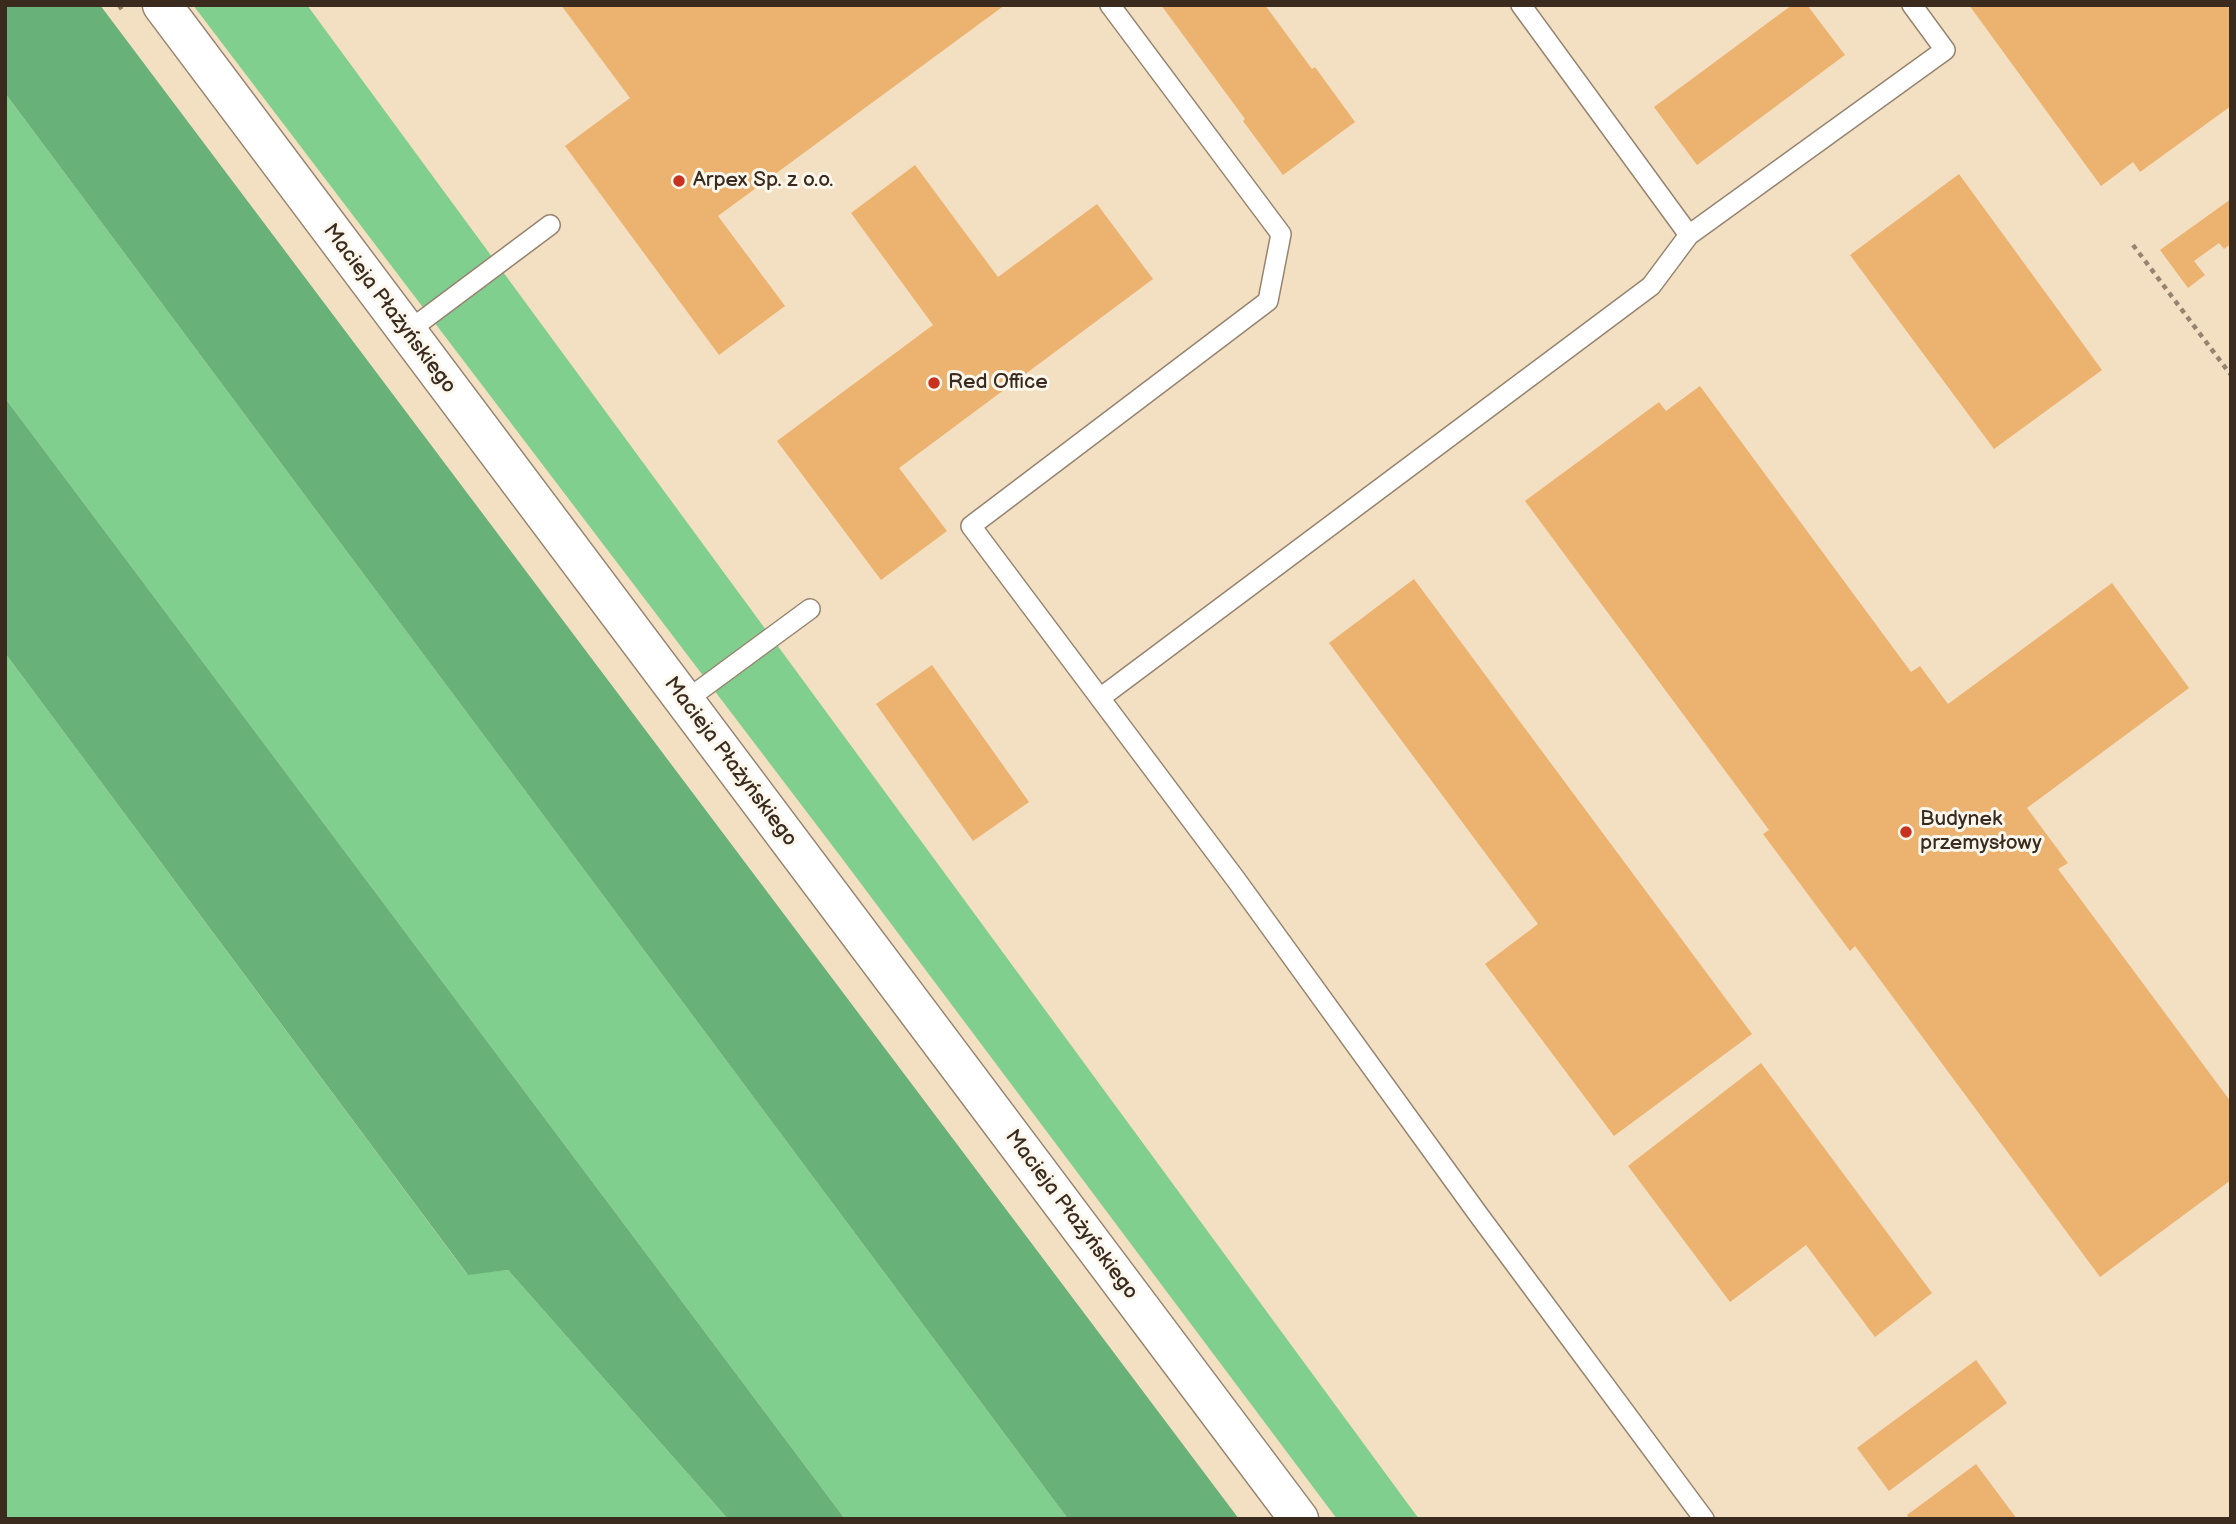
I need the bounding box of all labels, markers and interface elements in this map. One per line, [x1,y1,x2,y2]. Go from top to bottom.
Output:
place label: Arpex Sp. z o.o. [693,168,833,194]
marker: Arpex Sp. z o.o. [671,173,687,189]
street label: Macieja Płażyńskiego [317,219,461,399]
place label: Red Office [948,370,1048,396]
marker: Red Office [926,375,942,391]
street label: Macieja Płażyńskiego [658,672,802,852]
place label: Budynek przemysłowy [1920,807,2042,857]
marker: Budynek przemysłowy [1898,824,1914,840]
street label: Macieja Płażyńskiego [999,1125,1143,1305]

